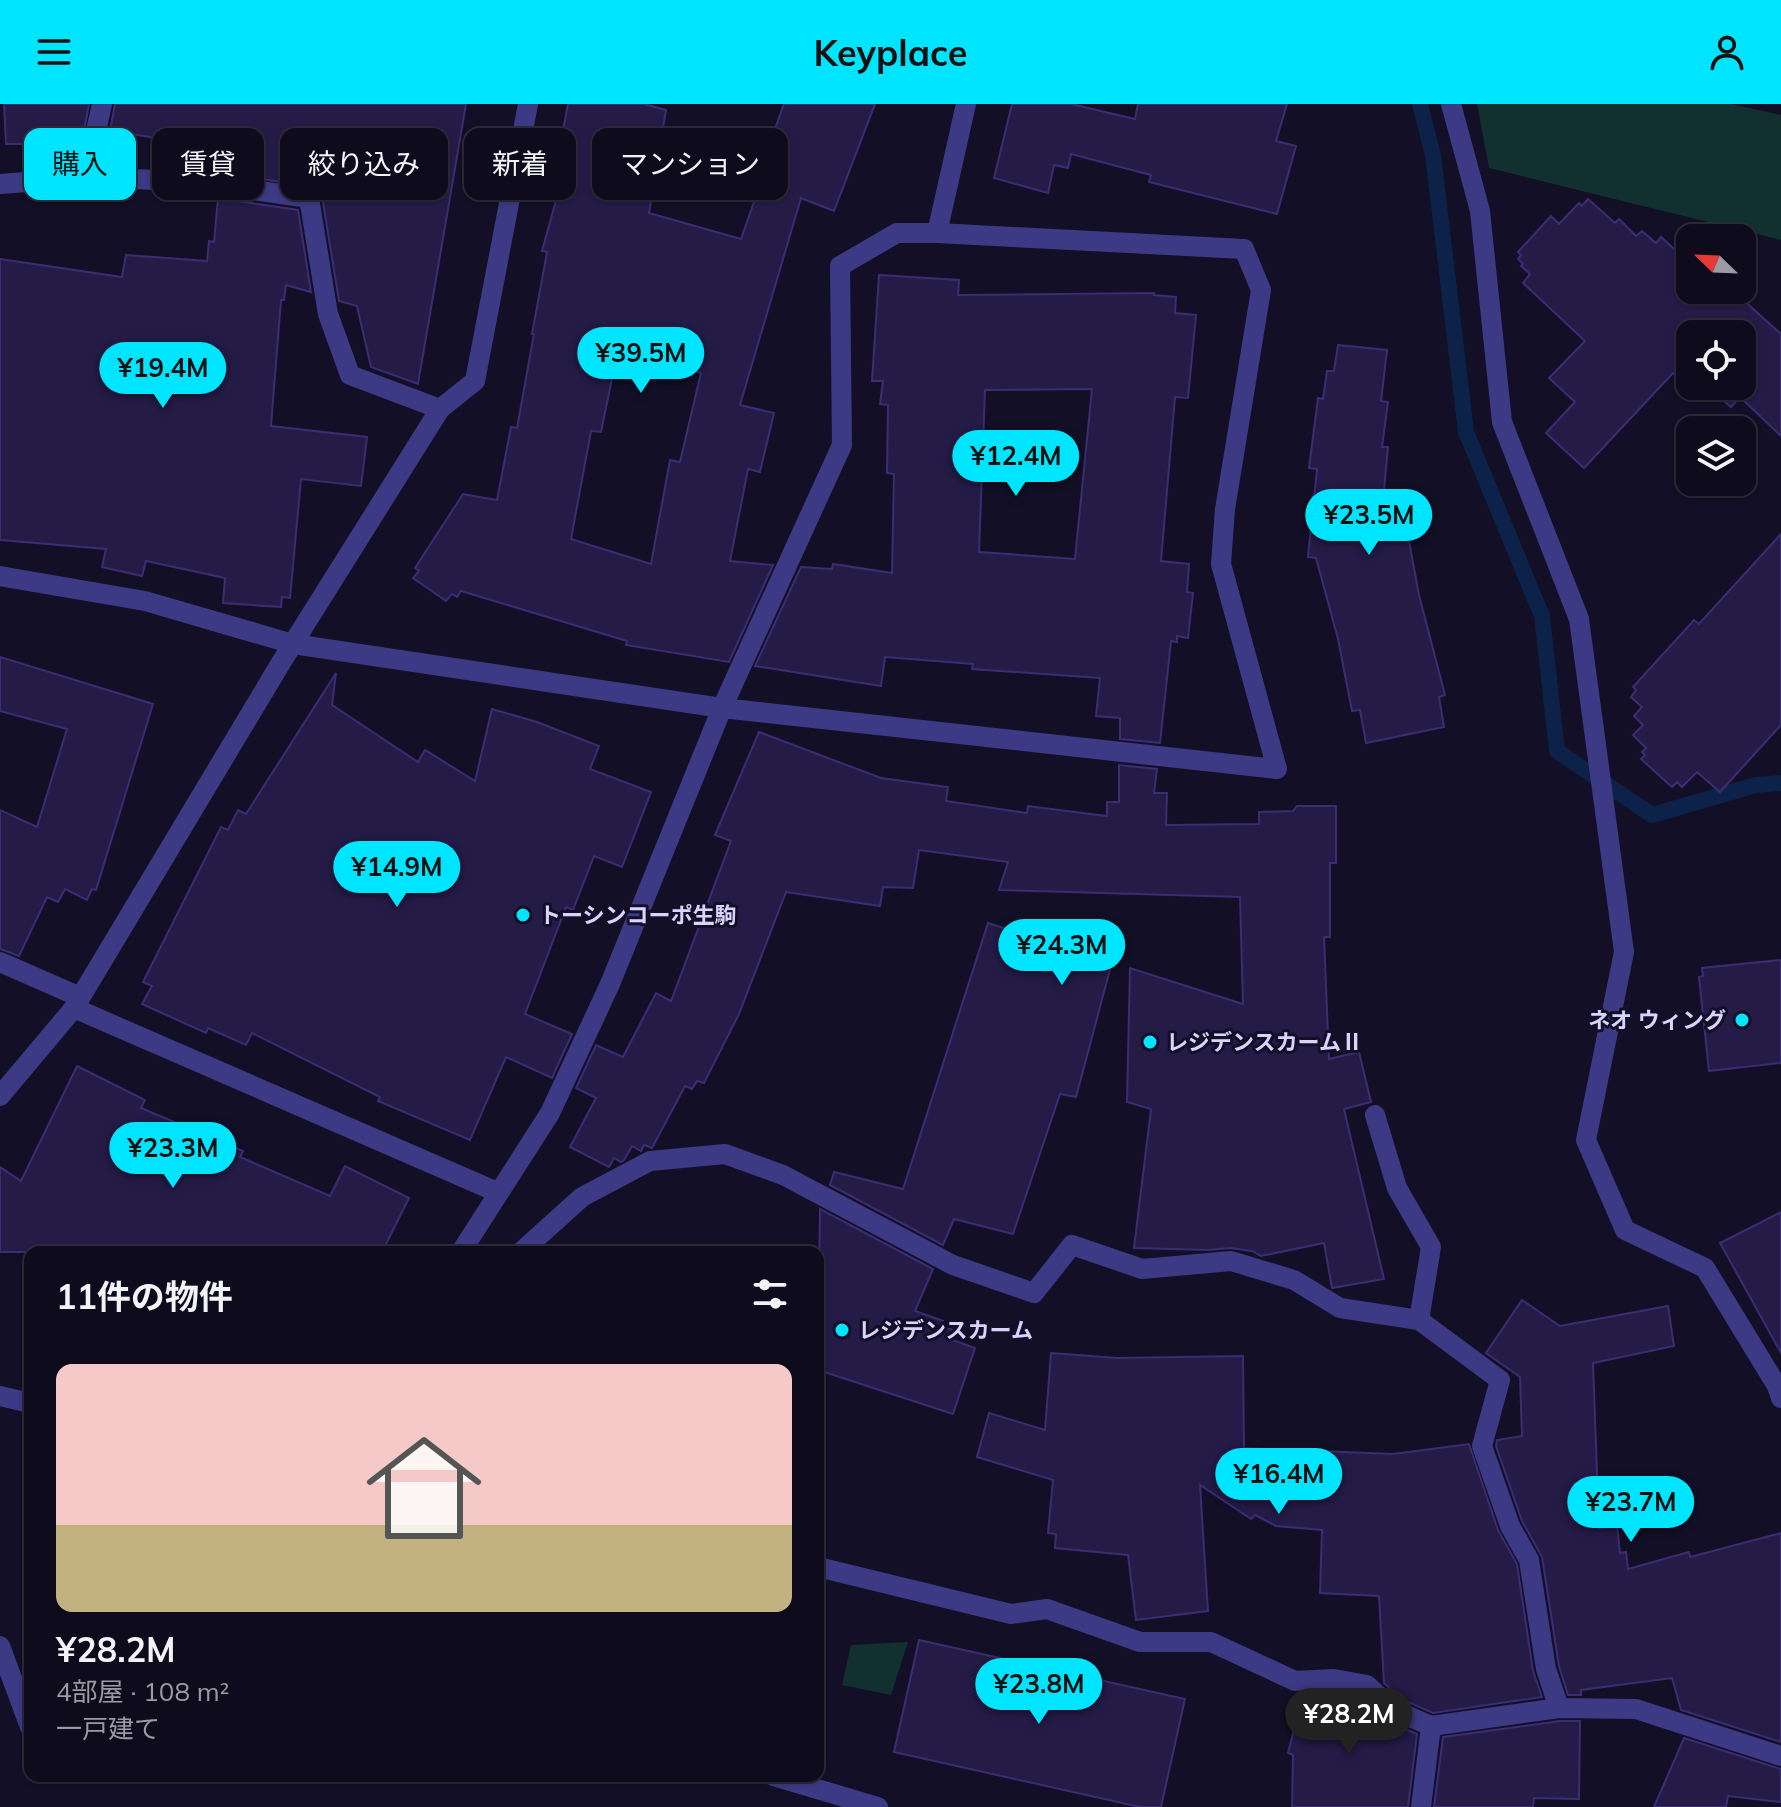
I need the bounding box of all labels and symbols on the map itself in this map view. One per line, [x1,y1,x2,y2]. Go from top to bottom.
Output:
north arrow [1676,224,1756,304]
pin: ¥39.5M [576,327,706,395]
pin: ¥19.4M [98,342,228,410]
pin: ¥12.4M [951,430,1081,498]
pin: ¥23.5M [1304,489,1434,557]
pin: ¥14.9M [332,841,462,909]
place label: トーシンコーポ生駒 [539,901,737,929]
marker: トーシンコーポ生駒 [514,906,532,924]
pin: ¥24.3M [997,919,1127,987]
place label: ネオ ウィング [1588,1006,1726,1034]
marker: ネオ ウィング [1733,1011,1751,1029]
place label: レジデンスカームⅡ [1166,1028,1363,1056]
marker: レジデンスカームⅡ [1141,1033,1159,1051]
pin: ¥23.3M [108,1122,238,1190]
place label: レジデンスカーム [858,1316,1033,1344]
marker: レジデンスカーム [833,1321,851,1339]
pin: ¥16.4M [1214,1448,1344,1516]
pin: ¥23.7M [1566,1476,1696,1544]
pin: ¥23.8M [974,1658,1104,1726]
pin: ¥28.2M [1284,1688,1414,1756]

